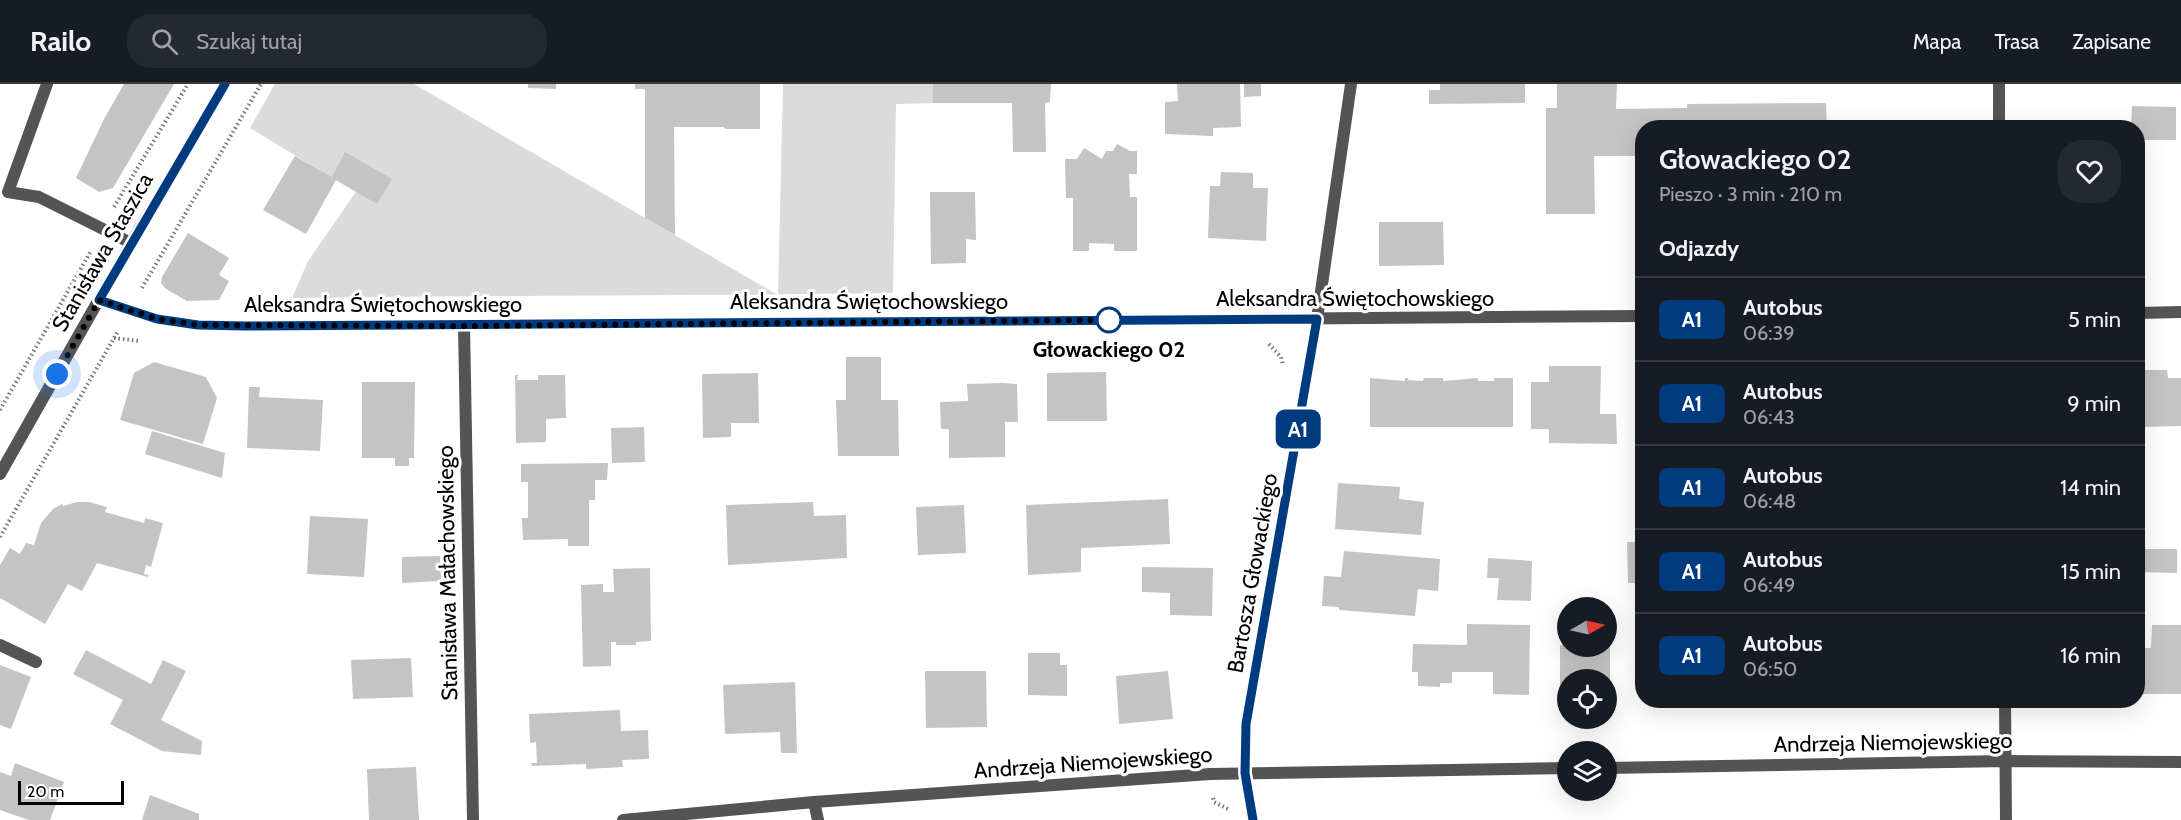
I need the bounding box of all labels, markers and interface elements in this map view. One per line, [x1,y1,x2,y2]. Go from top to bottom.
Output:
search box [127,14,547,68]
text: Railo [30,24,91,58]
icon: search [148,25,181,58]
text: Szukaj tutaj [196,28,302,55]
text: Mapa [1913,29,1961,54]
text: Trasa [1994,29,2039,54]
text: Zapisane [2072,29,2151,54]
button: heart [2058,140,2121,203]
text: Głowackiego 02 [1659,142,1851,176]
street label: Stanisława Staszica [46,168,159,336]
text: Pieszo · 3 min · 210 m [1659,182,1842,206]
text: Odjazdy [1659,235,1739,262]
street label: Aleksandra Świętochowskiego [1216,285,1494,312]
street label: Aleksandra Świętochowskiego [730,288,1008,315]
street label: Aleksandra Świętochowskiego [244,291,522,318]
text: Autobus [1743,294,1823,321]
text: 5 min [2068,306,2121,333]
marker: Głowackiego 02 [1096,307,1122,333]
text: A1 [1682,307,1702,332]
text: 06:39 [1743,321,1795,345]
place label: Głowackiego 02 [1033,336,1185,363]
your location [42,359,72,389]
text: Autobus [1743,378,1823,405]
text: 9 min [2067,390,2121,417]
text: A1 [1682,391,1702,416]
text: 06:43 [1743,405,1795,429]
line badge: A1 [1271,410,1325,448]
text: A1 [1288,417,1308,442]
street label: Stanisława Małachowskiego [432,445,463,701]
text: Autobus [1743,462,1823,489]
street label: Bartosza Głowackiego [1222,471,1283,675]
text: 14 min [2060,474,2121,501]
text: A1 [1682,475,1702,500]
text: 06:48 [1743,489,1796,513]
text: Autobus [1743,546,1823,573]
text: 15 min [2061,558,2121,585]
text: A1 [1682,559,1702,584]
text: 06:49 [1743,573,1795,597]
north arrow [1557,597,1617,657]
map controls [1557,597,1617,801]
text: Autobus [1743,630,1823,657]
text: 16 min [2060,642,2121,669]
text: A1 [1682,643,1702,668]
text: 06:50 [1743,657,1797,681]
button: locate [1557,669,1617,729]
street label: Andrzeja Niemojewskiego [1773,727,2013,758]
street label: Andrzeja Niemojewskiego [973,741,1213,784]
button: layers [1557,741,1617,801]
scale bar [18,778,124,806]
text: 20 m [27,782,64,801]

